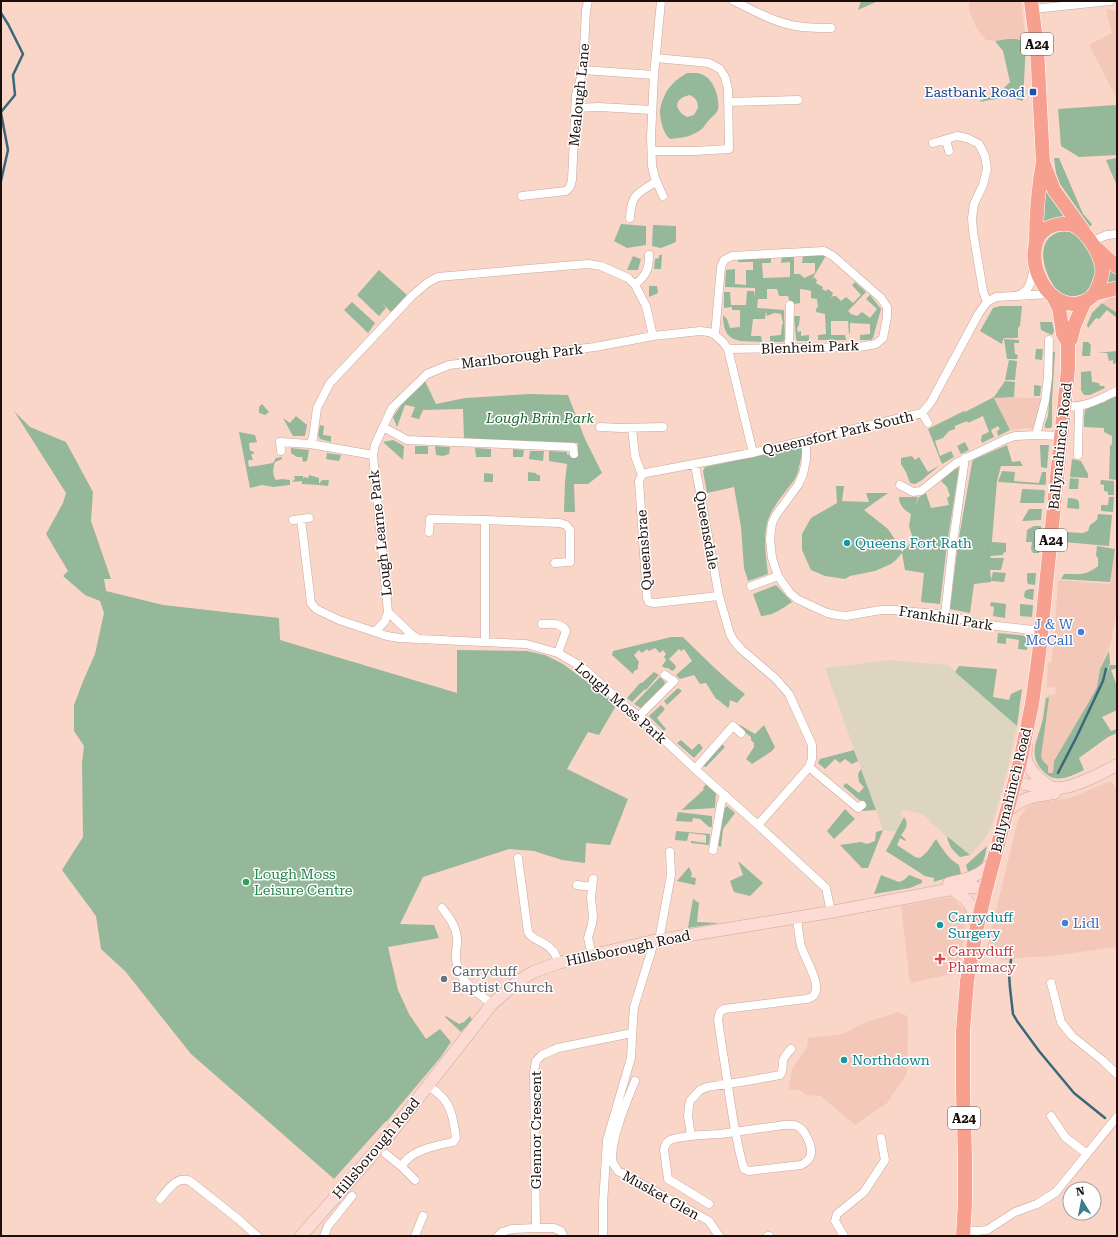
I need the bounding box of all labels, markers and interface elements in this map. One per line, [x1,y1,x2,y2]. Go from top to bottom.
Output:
road number: A24 [1021,33,1053,55]
street label: Mealough Lane [566,42,592,147]
place label: Eastbank Road [924,84,1025,100]
marker: Eastbank Road [1028,87,1038,97]
street label: Blenheim Park [760,337,860,357]
street label: Marlborough Park [460,341,584,371]
street label: Ballynahinch Road [1045,382,1075,510]
street label: Queensfort Park South [761,408,915,458]
park label: Lough Brin Park [485,410,594,426]
street label: Lough Learne Park [365,469,395,597]
street label: Queensdale [692,489,722,571]
street label: Queensbrae [633,509,655,591]
road number: A24 [1035,529,1067,551]
place label: Queens Fort Rath [855,535,972,551]
marker: Queens Fort Rath [842,538,852,548]
street label: Frankhill Park [898,603,994,633]
place label: J & W McCall [1025,616,1074,648]
marker: J & W McCall [1076,627,1086,637]
street label: Lough Moss Park [572,659,670,747]
street label: Ballynahinch Road [988,726,1034,854]
place label: Lough Moss Leisure Centre [254,866,353,898]
marker: Lough Moss Leisure Centre [241,877,251,887]
place label: Carryduff Surgery [948,909,1014,941]
place label: Lidl [1073,915,1100,931]
marker: Lidl [1060,918,1070,928]
marker: Carryduff Surgery [935,920,945,930]
street label: Hillsborough Road [564,927,692,969]
place label: Carryduff Pharmacy [948,943,1016,975]
marker: Carryduff Pharmacy [935,954,945,964]
place label: Carryduff Baptist Church [452,963,553,995]
marker: Carryduff Baptist Church [439,974,449,984]
place label: Northdown [852,1052,930,1068]
marker: Northdown [839,1055,849,1065]
street label: Glennor Crescent [528,1071,544,1189]
street label: Hillsborough Road [329,1094,423,1202]
road number: A24 [948,1107,980,1129]
street label: Musket Glen [620,1167,702,1223]
north arrow [1062,1181,1102,1221]
text: N [1075,1184,1086,1199]

